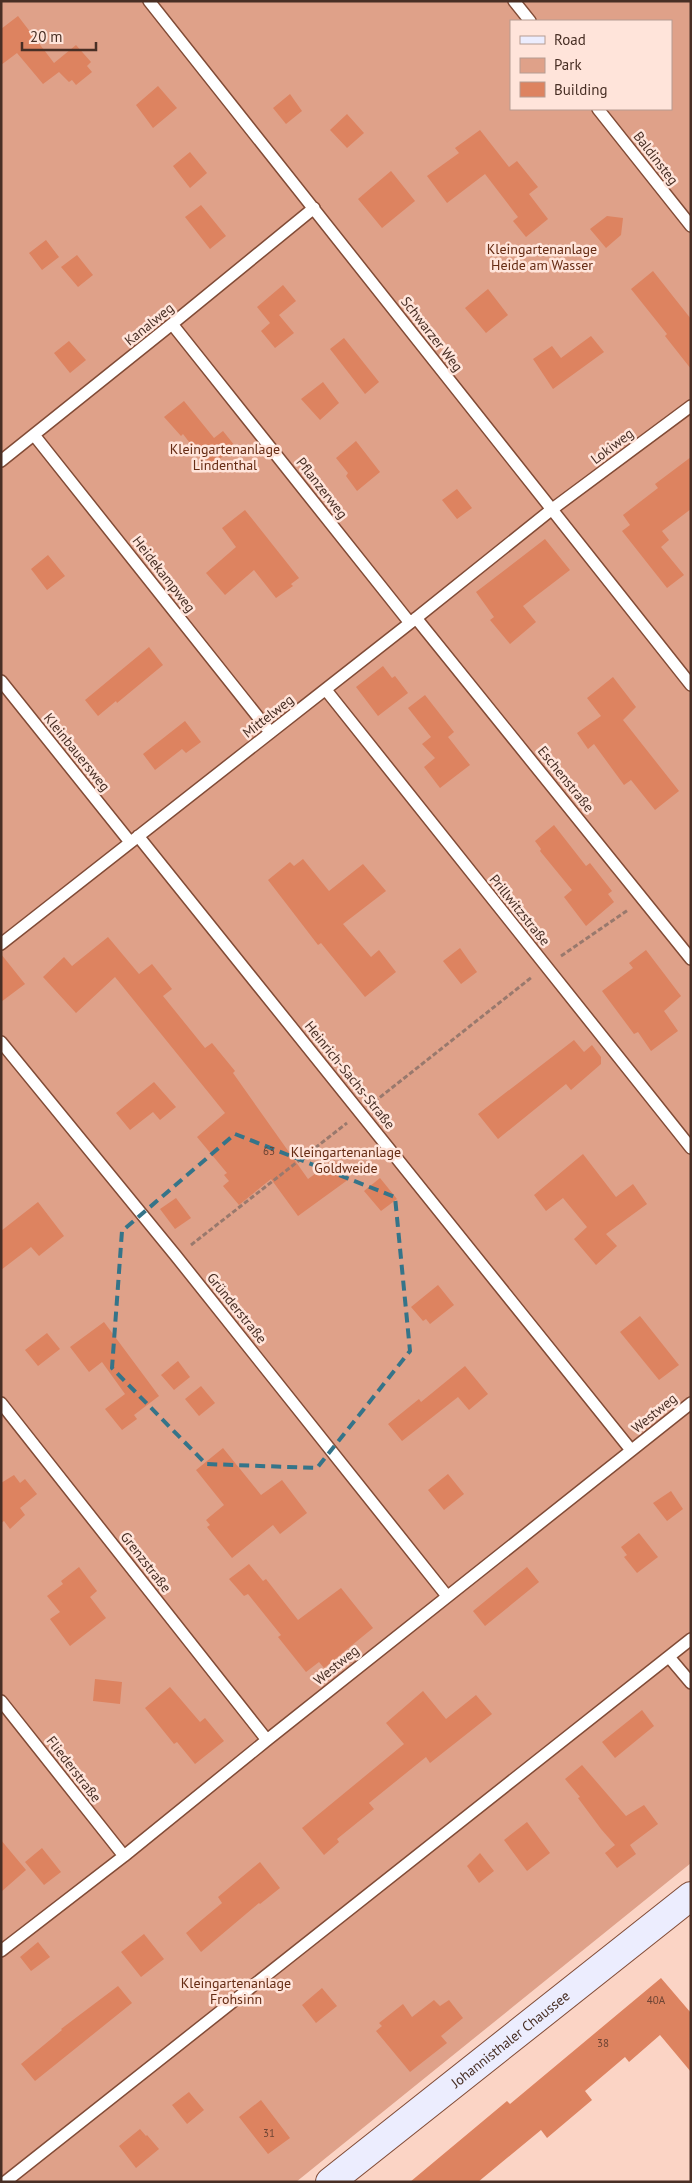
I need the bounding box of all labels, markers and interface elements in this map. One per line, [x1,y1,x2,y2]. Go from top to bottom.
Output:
scale bar [22,20,96,52]
legend [510,20,672,110]
text: 20 m [30,27,63,46]
text: Road [554,30,586,49]
text: Park [554,55,582,74]
text: Building [554,80,608,99]
street label: Baldinsteg [629,128,683,188]
park label: Kleingartenanlage Heide am Wasser [487,240,597,274]
street label: Schwarzer Weg [397,293,467,375]
street label: Kanalweg [121,299,177,349]
street label: Lokiweg [587,424,637,468]
park label: Kleingartenanlage Lindenthal [170,440,280,474]
street label: Pflanzerweg [292,454,352,522]
street label: Heidekampweg [129,532,199,616]
street label: Mittelweg [239,690,297,742]
street label: Kleinbauersweg [40,709,114,795]
street label: Eschenstraße [534,742,598,816]
street label: Prillwitzstraße [486,871,554,949]
street label: Heinrich-Sachs-Straße [301,1017,399,1133]
park label: Kleingartenanlage Goldweide [291,1143,401,1177]
house number: 63 [263,1144,275,1158]
street label: Gründerstraße [203,1269,271,1347]
street label: Westweg [628,1389,680,1437]
street label: Grenzstraße [117,1528,175,1596]
street label: Westweg [310,1641,362,1689]
street label: Fliederstraße [42,1732,106,1806]
park label: Kleingartenanlage Frohsinn [181,1974,291,2008]
street label: Johannisthaler Chaussee [447,1987,573,2092]
house number: 40A [647,1993,666,2007]
house number: 38 [597,2036,609,2050]
house number: 31 [263,2126,275,2140]

